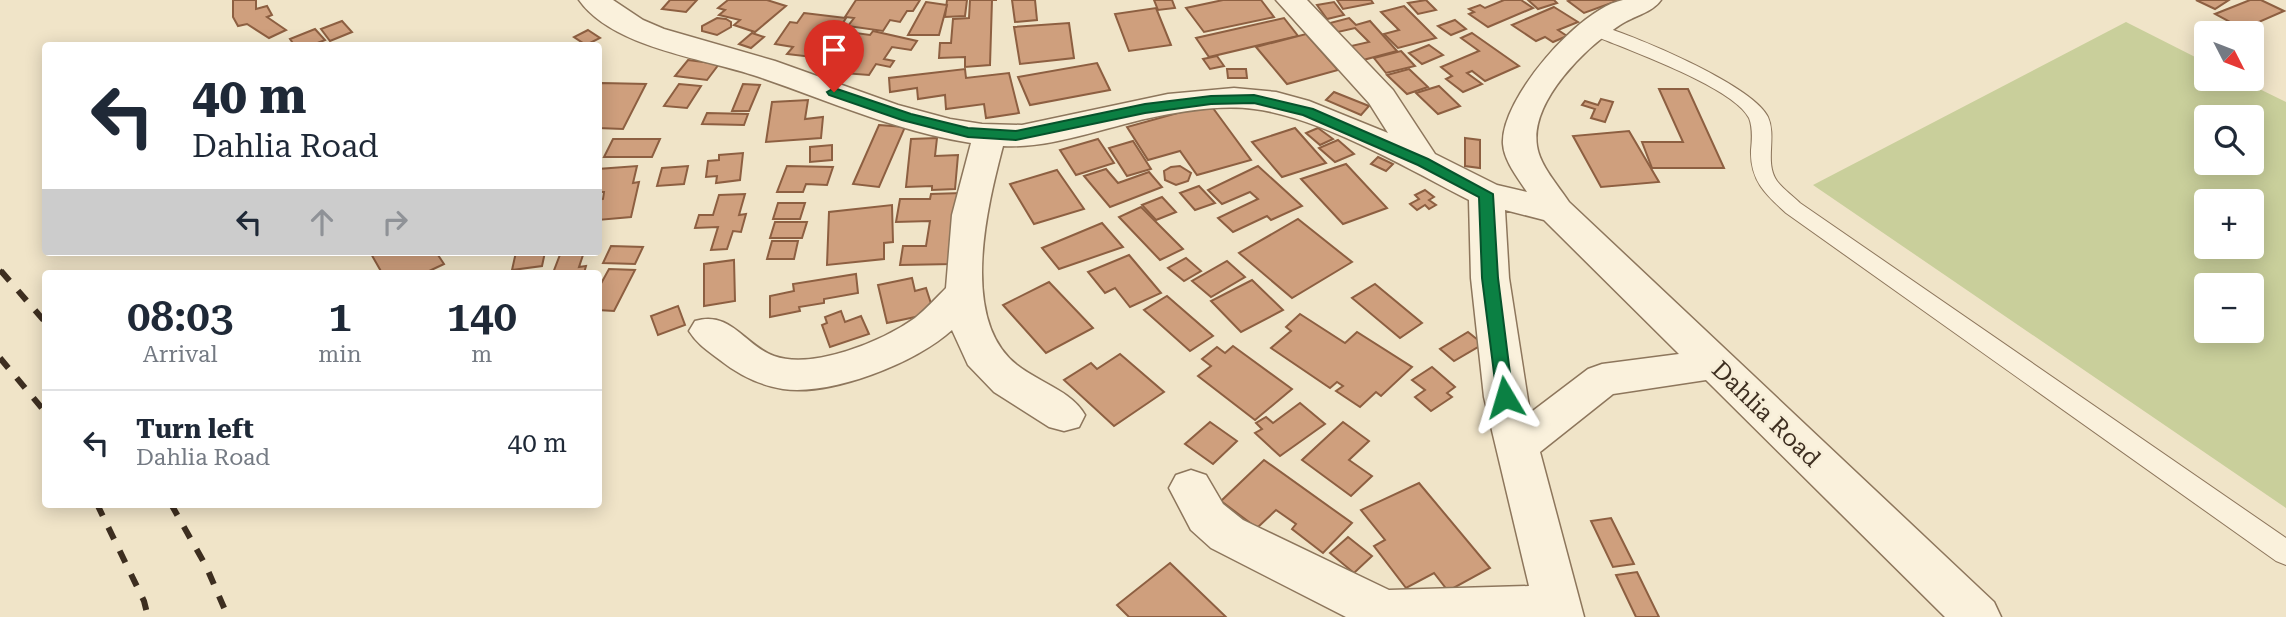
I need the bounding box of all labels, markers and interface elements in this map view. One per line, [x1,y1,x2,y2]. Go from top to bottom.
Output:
pin [804,20,864,92]
north arrow [2194,21,2264,91]
map controls [2194,21,2264,343]
icon: arrive [815,31,853,69]
text: 40 m [192,68,307,125]
icon: left [77,70,168,161]
button: search [2194,105,2264,175]
text: Dahlia Road [192,127,378,165]
button: + [2194,189,2264,259]
icon: left [230,203,268,241]
icon: ahead [303,203,341,241]
icon: right [376,203,414,241]
button: − [2194,273,2264,343]
text: 08:03 [127,292,233,341]
text: 1 [328,292,352,341]
text: 140 [446,292,517,341]
text: Arrival [143,341,218,368]
text: min [318,341,362,368]
text: m [471,341,492,368]
street label: Dahlia Road [1706,355,1826,473]
position arrow [1468,360,1542,434]
text: Turn left [136,414,254,444]
icon: left [77,424,115,462]
text: 40 m [508,428,567,458]
text: Dahlia Road [136,444,270,471]

